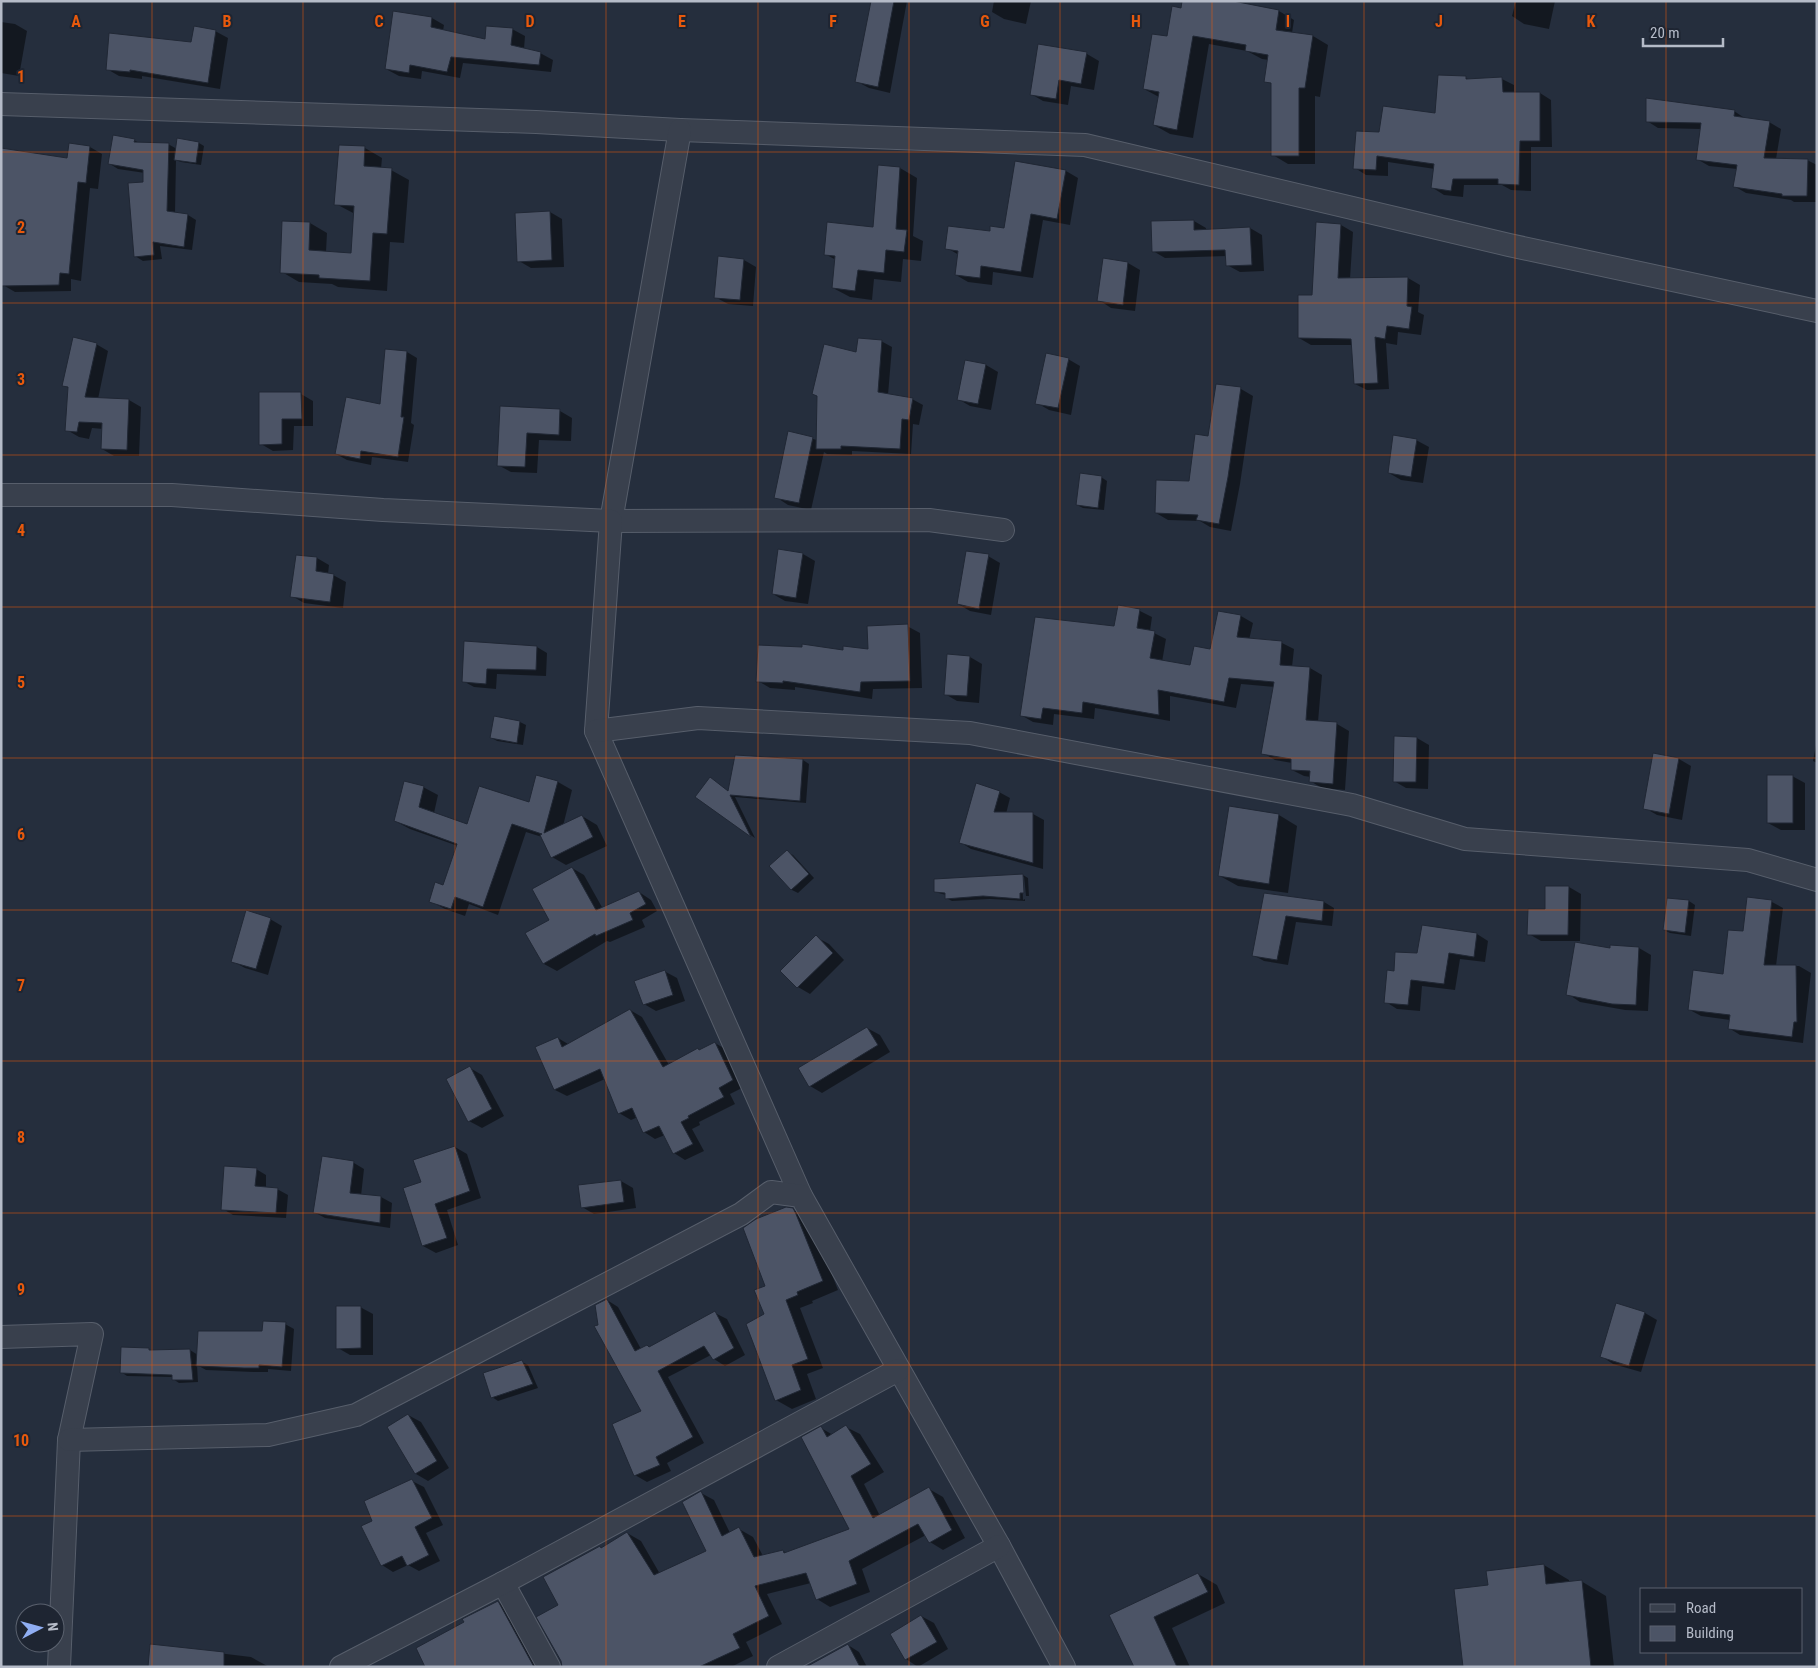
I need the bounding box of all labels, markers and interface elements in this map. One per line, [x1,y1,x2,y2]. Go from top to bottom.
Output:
text: A [71,12,81,31]
text: B [223,12,232,31]
text: C [374,12,384,31]
text: D [525,12,535,31]
text: E [678,12,686,31]
text: F [829,12,837,31]
text: G [980,12,990,31]
text: H [1131,12,1141,31]
text: I [1286,12,1290,31]
text: J [1435,12,1443,31]
text: K [1587,12,1596,31]
scale bar [1643,15,1723,47]
text: 20 m [1650,24,1680,42]
text: 1 [17,67,25,86]
text: 2 [17,218,25,237]
text: 3 [17,370,25,389]
text: 4 [17,521,25,540]
text: 5 [17,673,25,692]
text: 6 [17,825,25,844]
text: 7 [17,976,25,995]
text: 8 [17,1128,25,1147]
text: 9 [17,1280,25,1299]
text: 10 [13,1431,29,1450]
legend [1640,1588,1803,1653]
text: Road [1686,1599,1716,1617]
north arrow [15,1603,65,1653]
text: N [45,1622,61,1632]
text: Building [1686,1624,1734,1642]

